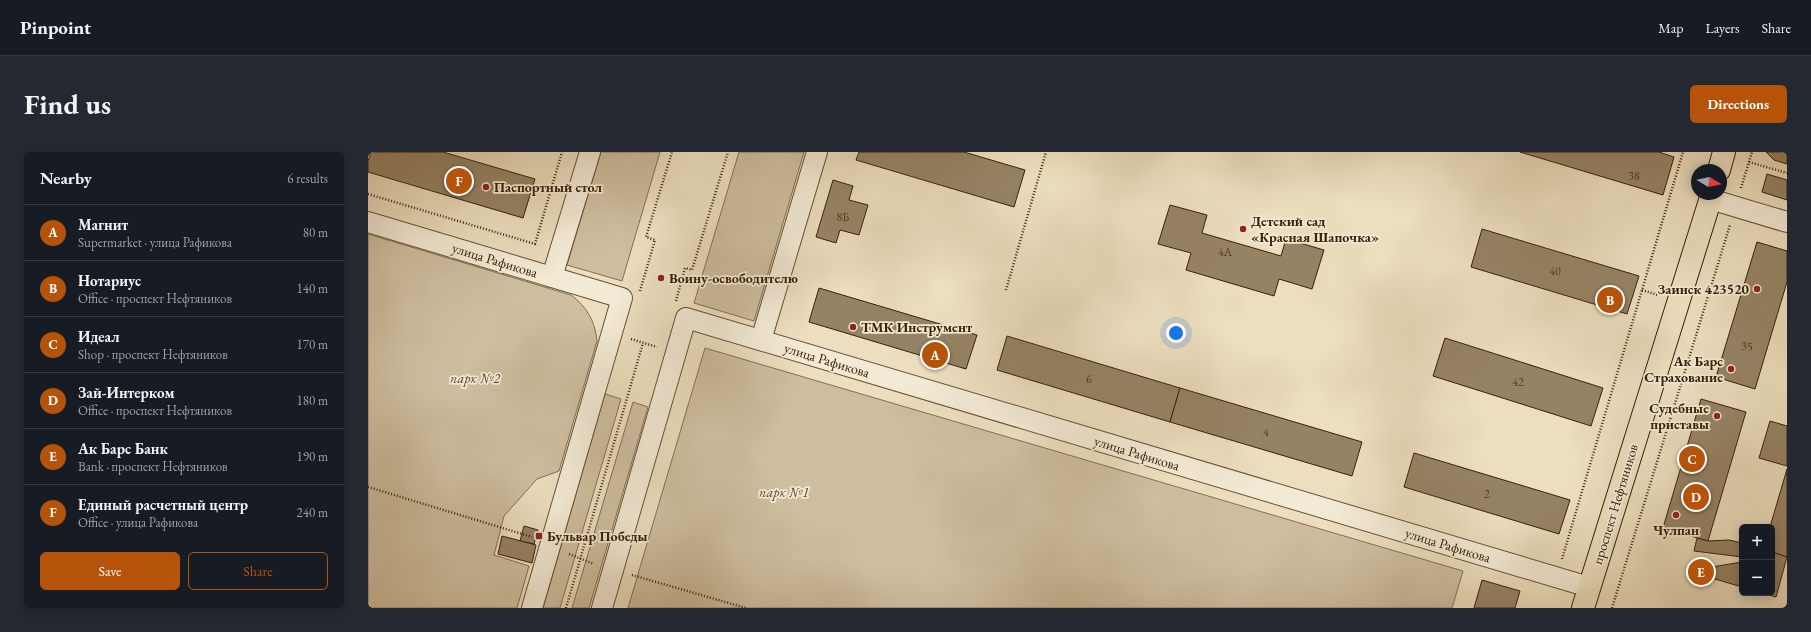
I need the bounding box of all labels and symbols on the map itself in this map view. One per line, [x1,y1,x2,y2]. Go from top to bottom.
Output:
north arrow [1691,164,1727,200]
pin: F [446,166,472,196]
house number: 38 [1628,168,1640,184]
place label: Паспортный стол [494,178,602,196]
marker: Паспортный стол [481,182,491,192]
house number: 8Б [837,209,849,225]
place label: Детский сад «Красная Шапочка» [1251,212,1379,246]
marker: Детский сад «Красная Шапочка» [1238,224,1248,234]
street label: улица Рафикова [450,238,540,282]
house number: 4А [1218,244,1233,260]
house number: 40 [1549,263,1561,279]
place label: Воину-освободителю [669,269,798,287]
marker: Воину-освободителю [656,273,666,283]
place label: Заинск 423520 [1658,280,1750,298]
marker: Заинск 423520 [1752,284,1762,294]
pin: B [1597,285,1623,315]
place label: ТМК Инструмент [861,318,973,336]
marker: ТМК Инструмент [848,322,858,332]
your location [1166,323,1186,343]
street label: улица Рафикова [782,338,872,382]
house number: 35 [1741,338,1753,354]
pin: A [922,340,948,370]
place label: Ак Барс Страхование [1644,352,1723,386]
marker: Ак Барс Страхование [1726,364,1736,374]
park label: парк №2 [450,369,501,387]
house number: 6 [1086,371,1092,387]
house number: 42 [1512,374,1524,390]
place label: Судебные приставы [1649,399,1709,433]
marker: Судебные приставы [1712,411,1722,421]
house number: 4 [1263,424,1269,440]
street label: улица Рафикова [1092,431,1182,475]
street label: проспект Нефтяников [1588,442,1642,566]
pin: C [1679,444,1705,474]
pin: D [1683,482,1709,512]
park label: парк №1 [759,483,809,501]
house number: 2 [1484,486,1490,502]
marker: Чулпан [1671,510,1681,520]
place label: Чулпан [1653,521,1699,539]
street label: улица Рафикова [1403,523,1493,567]
place label: Бульвар Победы [547,527,648,545]
marker: Бульвар Победы [534,531,544,541]
pin: E [1688,557,1714,587]

